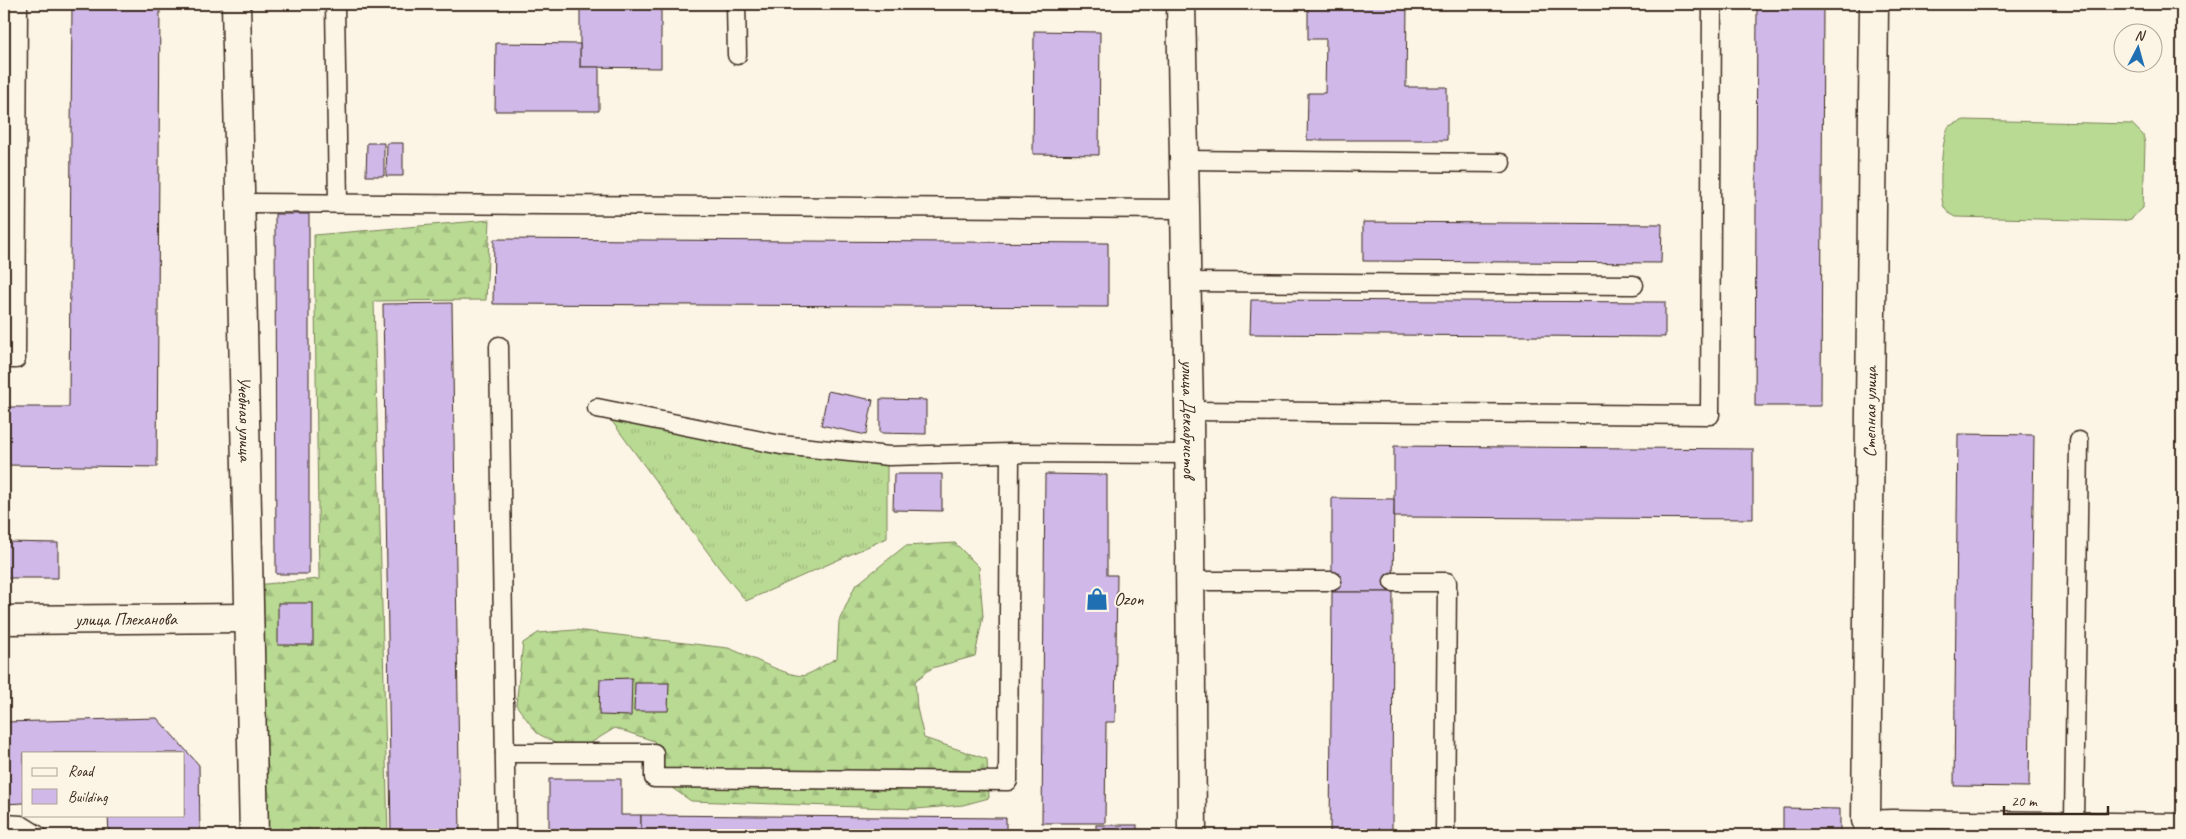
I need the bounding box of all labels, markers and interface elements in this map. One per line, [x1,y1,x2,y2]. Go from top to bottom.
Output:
north arrow [2114,22,2164,72]
text: N [2134,27,2147,45]
street label: улица Декабристов [1177,359,1200,481]
street label: Степная улица [1859,365,1881,458]
street label: Учебная улица [233,376,257,463]
shop icon: Ozon [1084,586,1110,612]
place label: Ozon [1114,588,1144,610]
street label: улица Плеханова [74,608,178,630]
legend [22,752,185,816]
text: Road [68,762,95,781]
scale bar [2004,784,2107,816]
text: Building [68,788,108,807]
text: 20 m [2011,792,2038,811]

